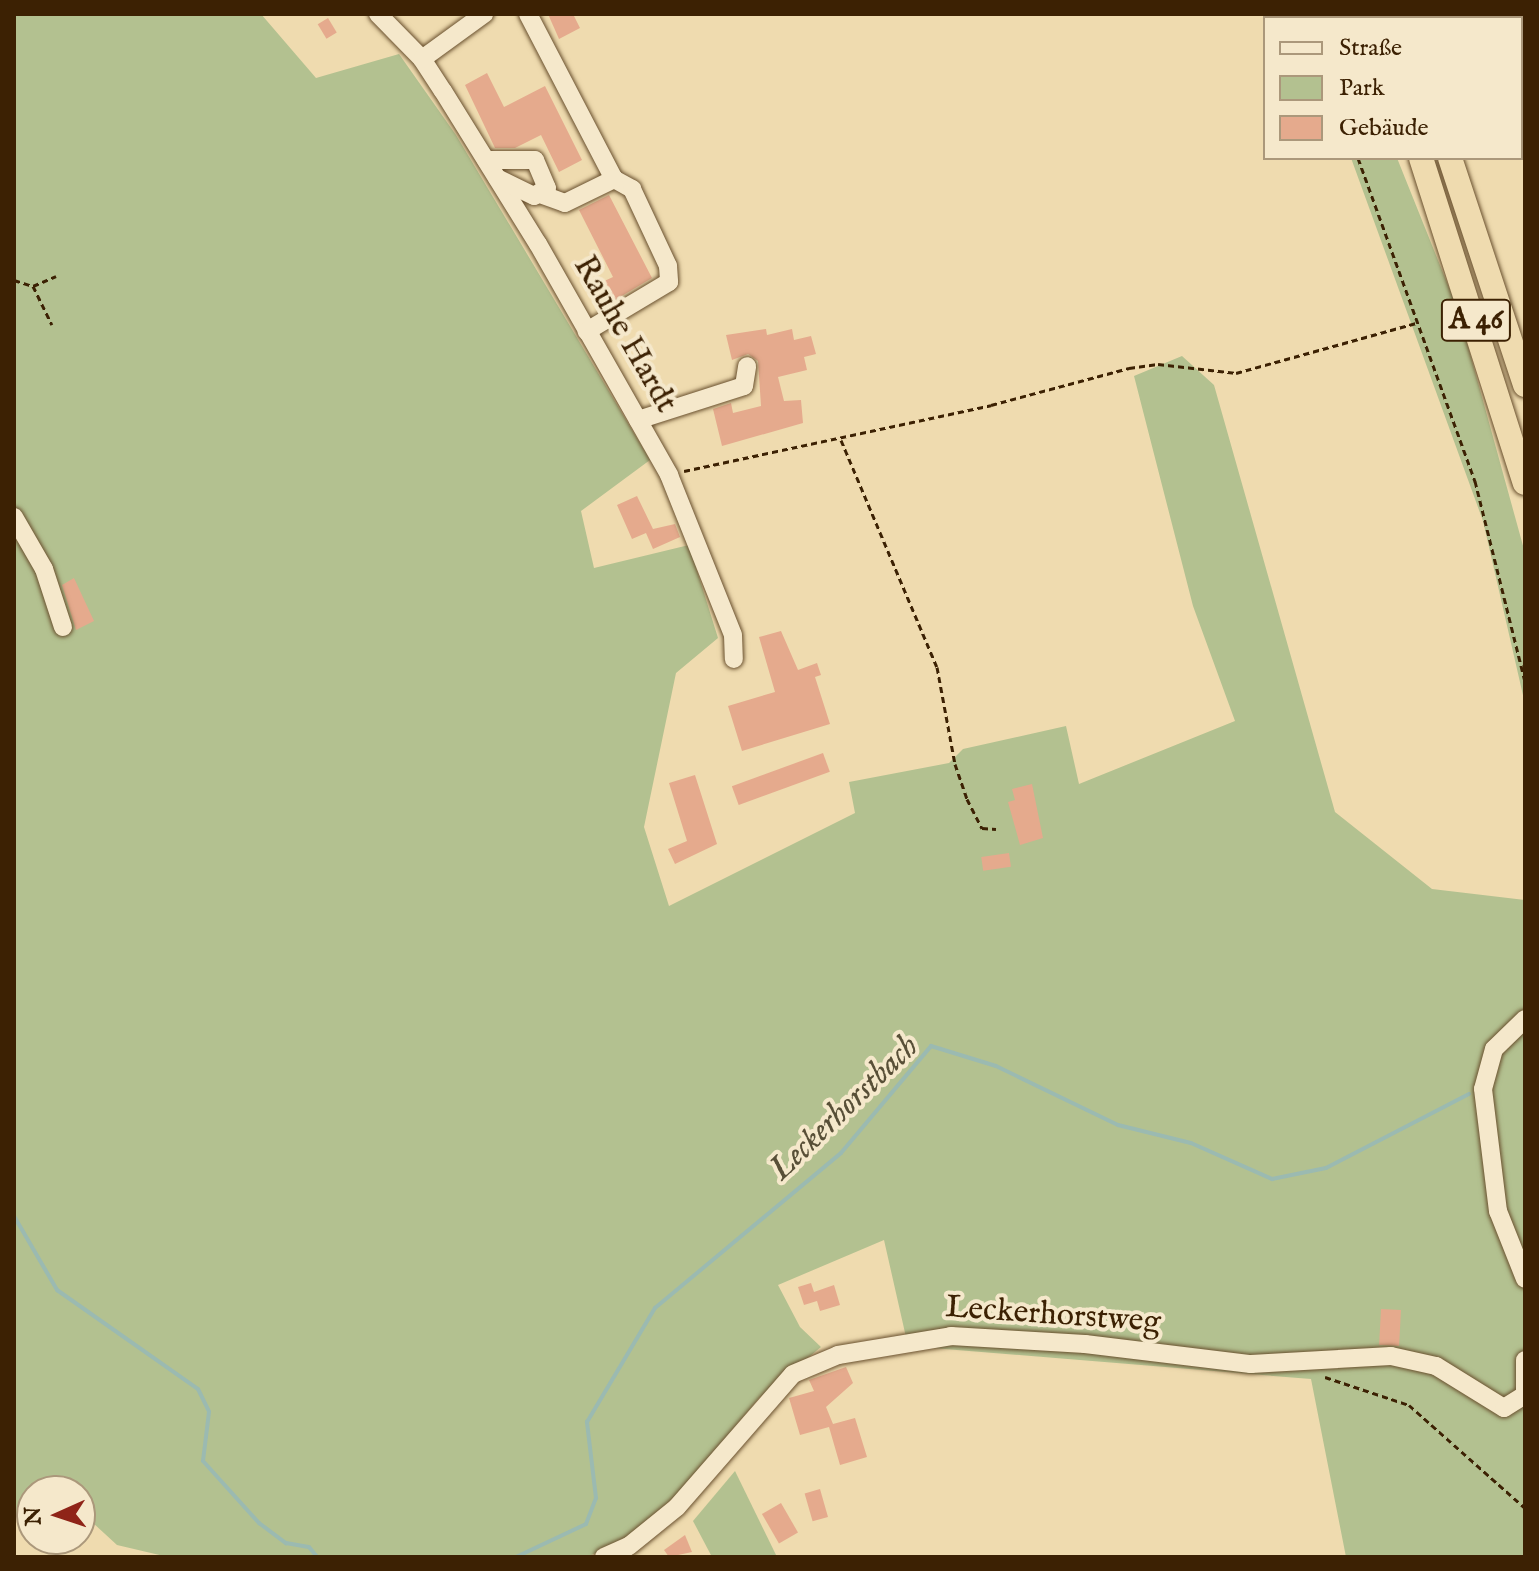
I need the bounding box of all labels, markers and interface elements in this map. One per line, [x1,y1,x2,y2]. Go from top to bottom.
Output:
legend [1263,16,1523,160]
text: Straße [1339,33,1402,64]
text: Park [1339,73,1385,104]
text: Gebäude [1339,113,1429,144]
street label: Rauhe Hardt [564,250,684,420]
road number: A 46 [1440,294,1512,346]
water label: Leckerhorstbach [761,1027,927,1189]
street label: Leckerhorstweg [944,1289,1162,1343]
north arrow [16,1475,96,1555]
text: N [20,1506,49,1526]

